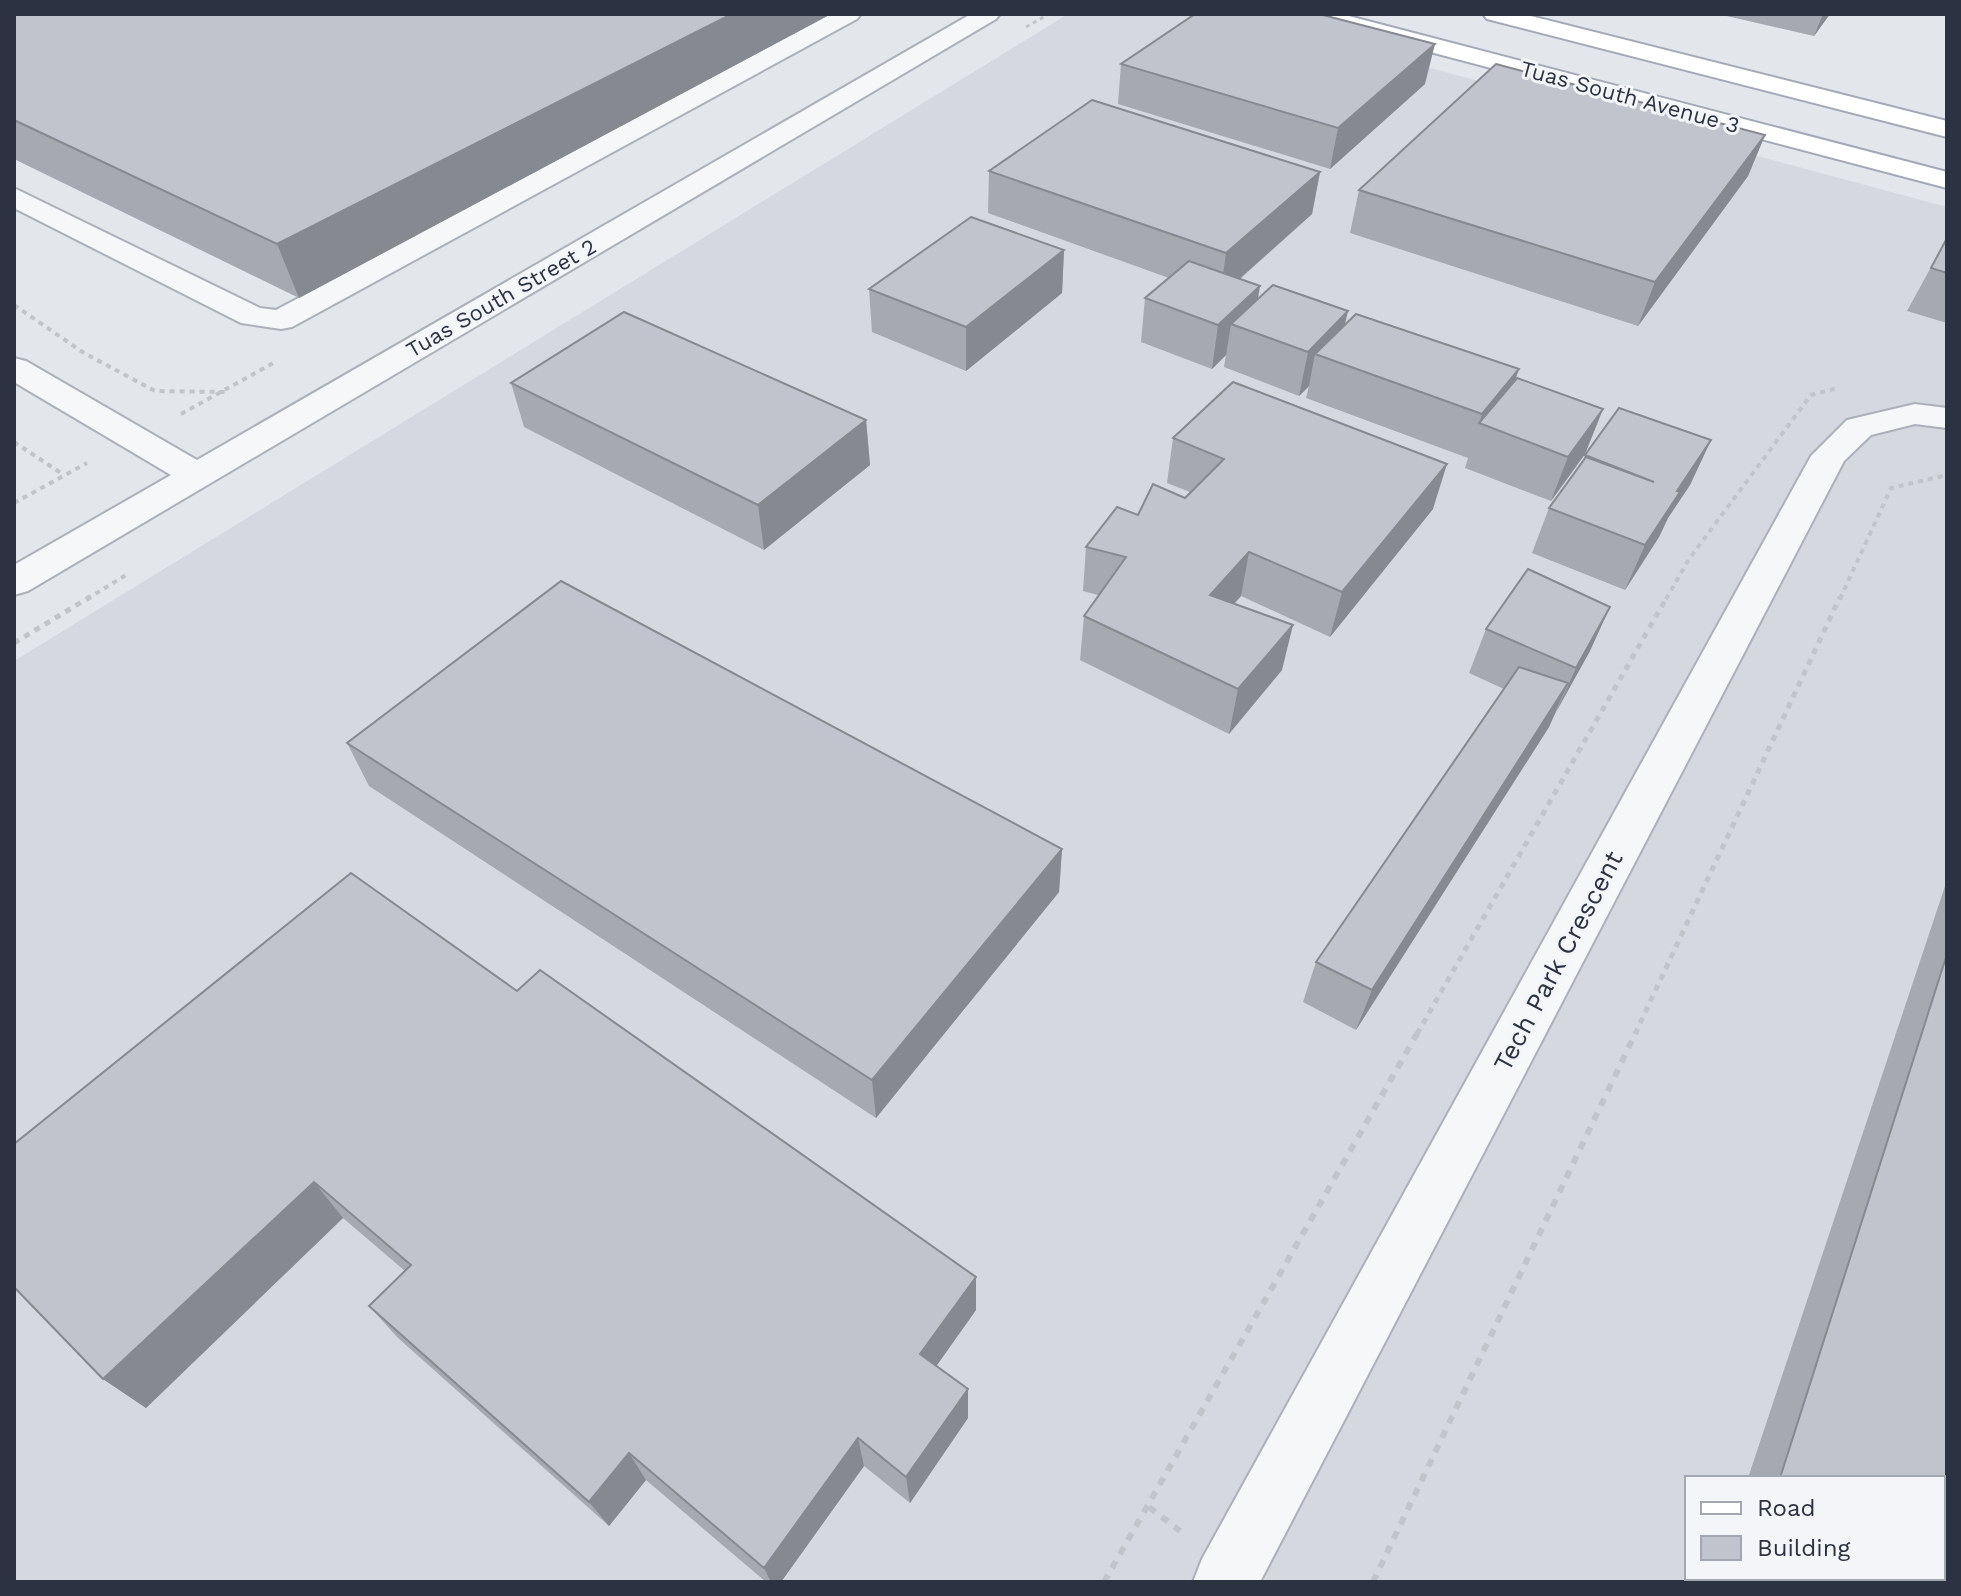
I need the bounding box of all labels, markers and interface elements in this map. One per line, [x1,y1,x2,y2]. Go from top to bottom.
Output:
street label: Tuas South Avenue 3 [1518,56,1742,138]
street label: Tuas South Street 2 [402,233,600,363]
street label: Tech Park Crescent [1487,846,1629,1076]
legend [1685,1476,1945,1580]
text: Road [1757,1494,1816,1522]
text: Building [1757,1534,1850,1562]

